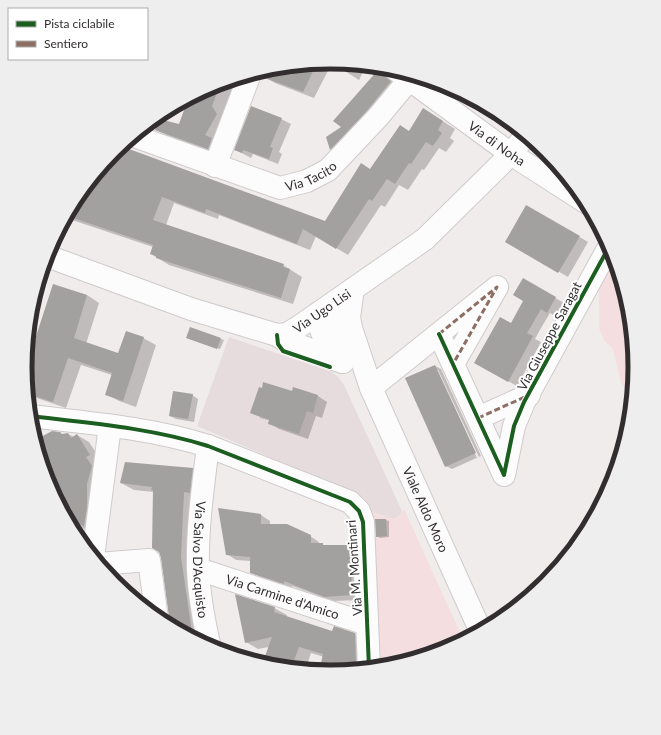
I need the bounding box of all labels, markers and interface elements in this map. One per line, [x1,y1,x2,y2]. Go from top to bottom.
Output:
legend [8,8,148,60]
text: Pista ciclabile [44,16,115,31]
text: Sentiero [44,36,88,51]
street label: Via di Noha [465,117,528,169]
street label: Via Tacito [283,158,340,194]
street label: Via Giuseppe Saragat [514,278,585,393]
street label: Via Ugo Lisi [290,285,354,337]
street label: Viale Aldo Moro [400,464,452,555]
street label: Via Salvo D'Acquisto [190,500,212,619]
street label: Via M. Montinari [343,519,365,617]
street label: Via Carmine d'Amico [224,571,341,622]

